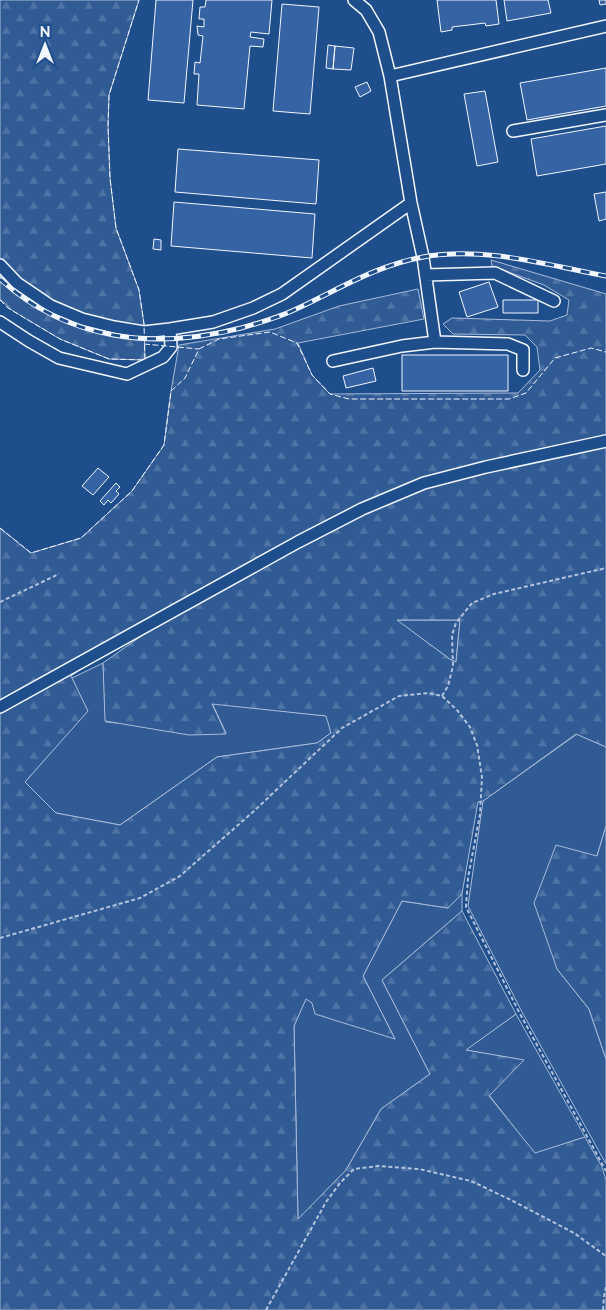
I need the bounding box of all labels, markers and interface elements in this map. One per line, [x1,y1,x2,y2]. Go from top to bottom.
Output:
north arrow [20,20,70,70]
text: N [40,24,50,40]

